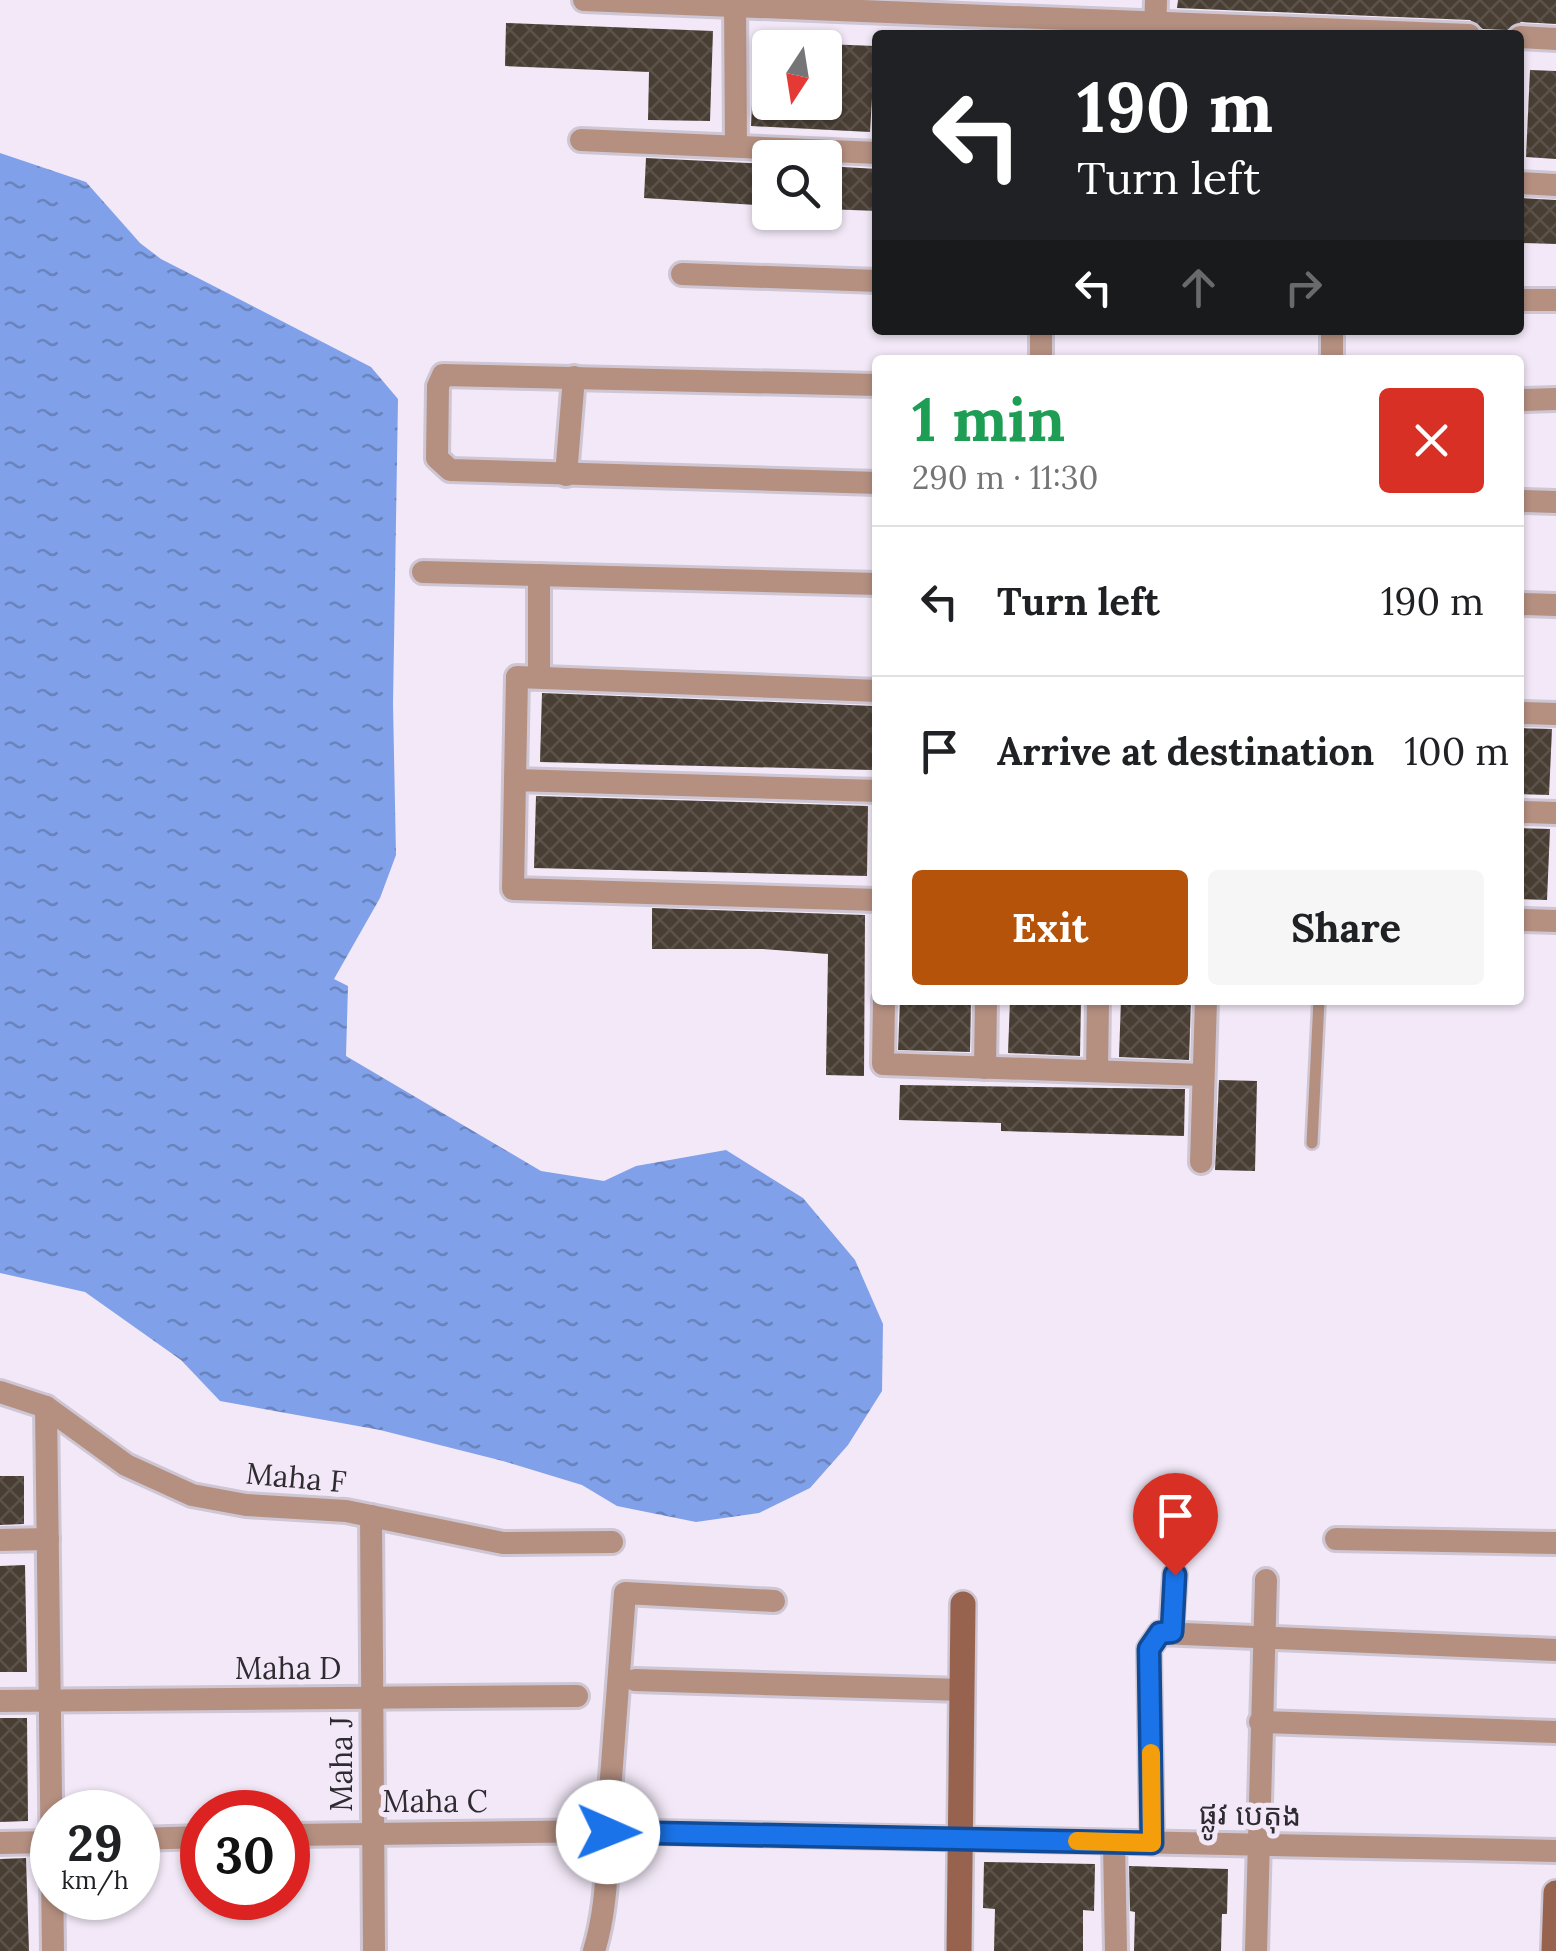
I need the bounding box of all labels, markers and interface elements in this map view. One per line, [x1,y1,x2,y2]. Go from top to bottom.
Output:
north arrow [752,30,842,120]
map controls [752,30,842,230]
text: 190 m [1077,62,1273,151]
icon: left [912,70,1042,200]
button: search [752,140,842,230]
text: Turn left [1077,149,1260,206]
icon: left [1066,260,1121,315]
icon: ahead [1171,260,1226,315]
icon: right [1276,260,1331,315]
text: 1 min [912,381,1065,457]
button: close [1379,388,1484,493]
text: 290 m · 11:30 [912,457,1098,498]
icon: left [912,574,967,629]
text: Turn left [997,577,1160,625]
text: 190 m [1381,577,1484,625]
icon: arrive [912,724,967,779]
text: Arrive at destination [997,727,1374,775]
text: 100 m [1404,727,1509,775]
button: Exit [912,870,1188,985]
button: Share [1208,870,1484,985]
street label: Maha F [244,1454,348,1500]
pin [1133,1473,1218,1576]
icon: arrive [1148,1488,1203,1543]
street label: Maha D [235,1649,341,1687]
street label: Maha J [322,1716,360,1812]
position arrow [556,1780,660,1884]
street label: Maha C [382,1782,488,1820]
speed limit sign: 30 [180,1790,310,1920]
street label: ផ្លូវ បេតុង [1198,1794,1302,1842]
text: 29 [67,1811,123,1875]
text: km/h [61,1864,129,1896]

